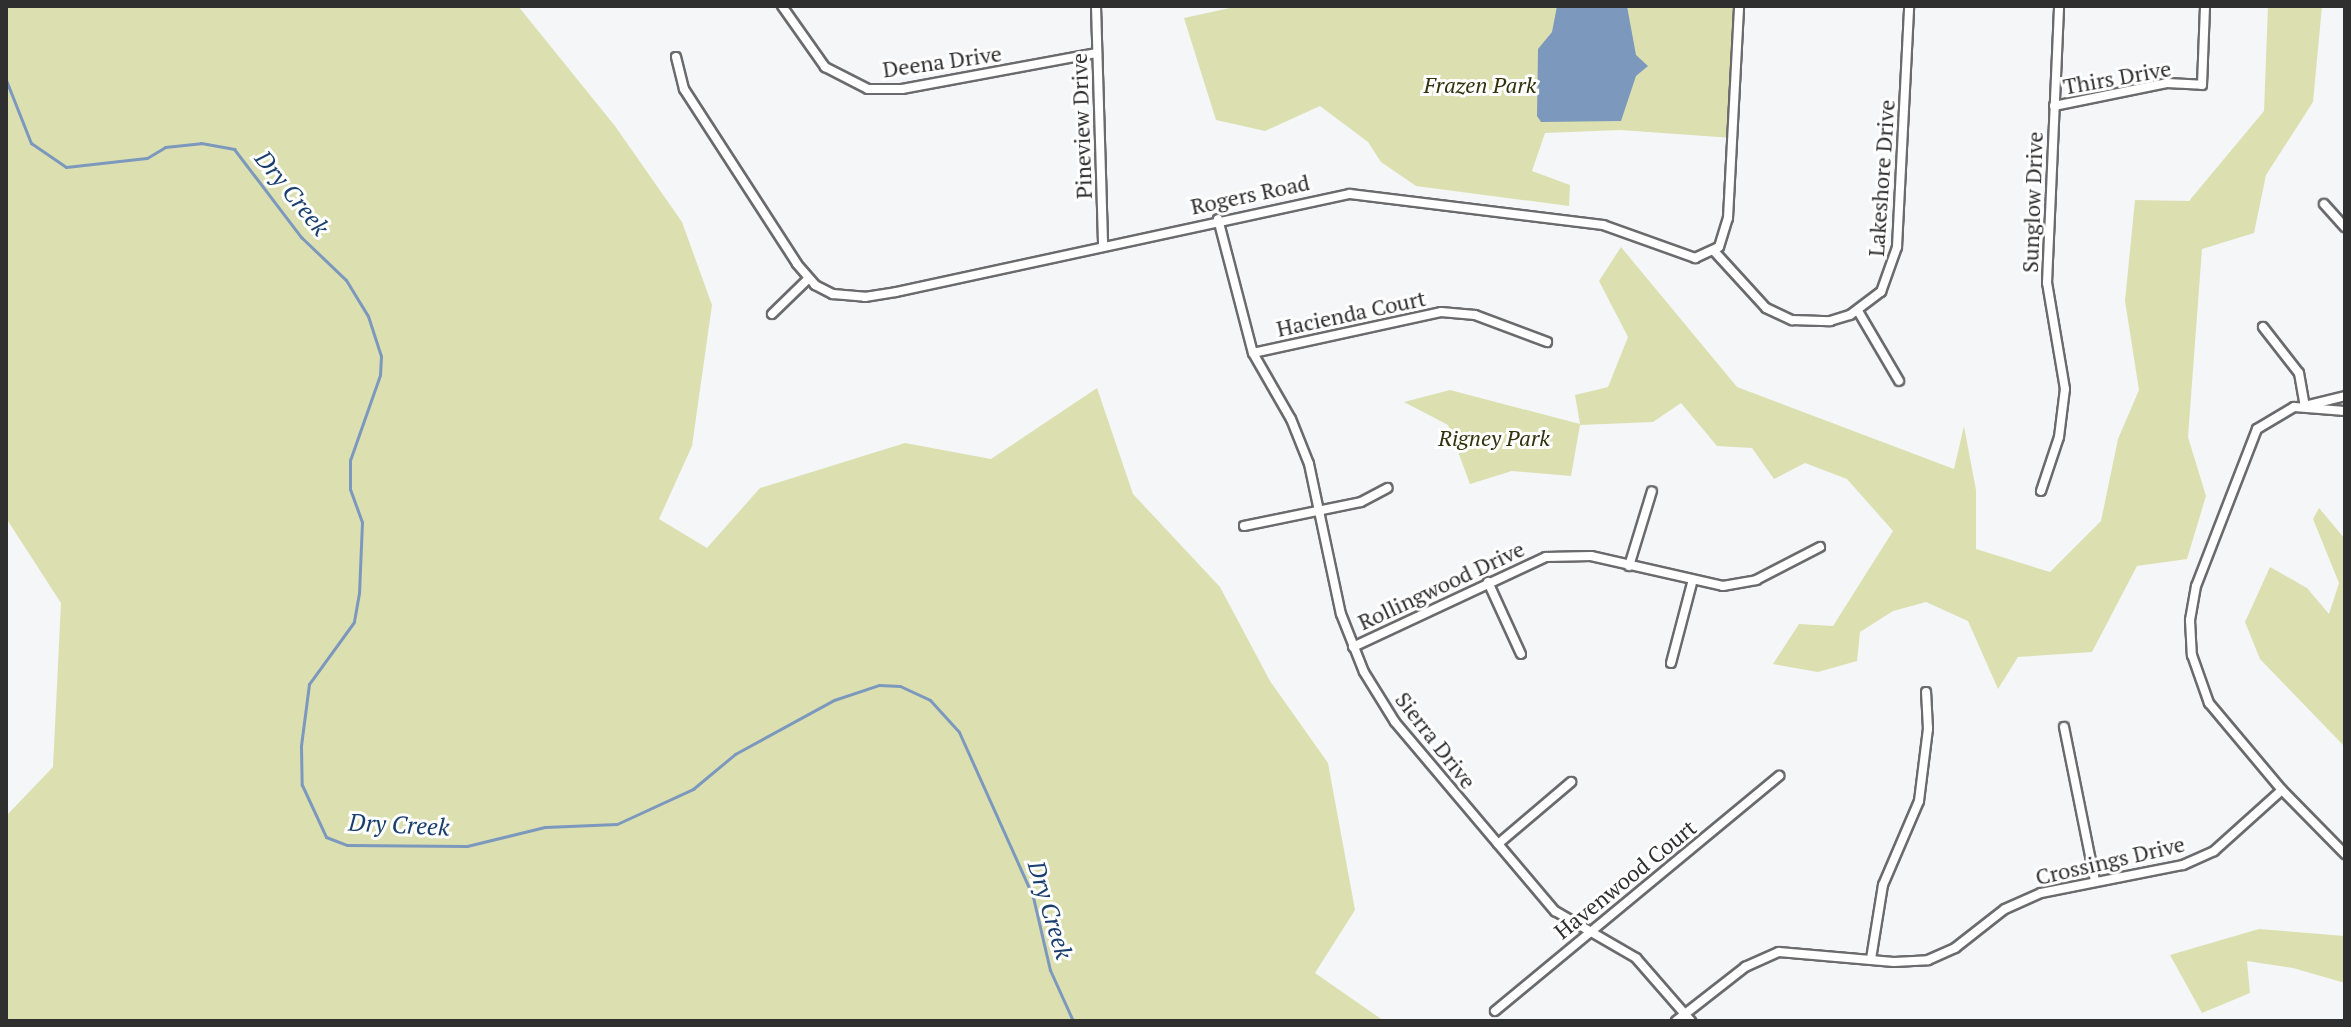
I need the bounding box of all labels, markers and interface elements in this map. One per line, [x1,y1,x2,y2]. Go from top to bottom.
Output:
street label: Deena Drive [881,40,1003,82]
street label: Pineview Drive [1065,53,1097,199]
street label: Thirs Drive [2061,55,2173,99]
park label: Frazen Park [1424,72,1536,98]
street label: Lakeshore Drive [1862,99,1900,257]
street label: Sunglow Drive [2016,131,2048,273]
water label: Dry Creek [249,145,335,241]
street label: Rogers Road [1188,169,1312,219]
street label: Hacienda Court [1274,284,1428,342]
park label: Rigney Park [1438,425,1550,451]
street label: Rollingwood Drive [1354,535,1528,635]
street label: Sierra Drive [1390,686,1482,794]
water label: Dry Creek [348,808,450,842]
street label: Havenwood Court [1549,814,1701,944]
street label: Crossings Drive [2033,830,2187,890]
water label: Dry Creek [1021,857,1079,963]

